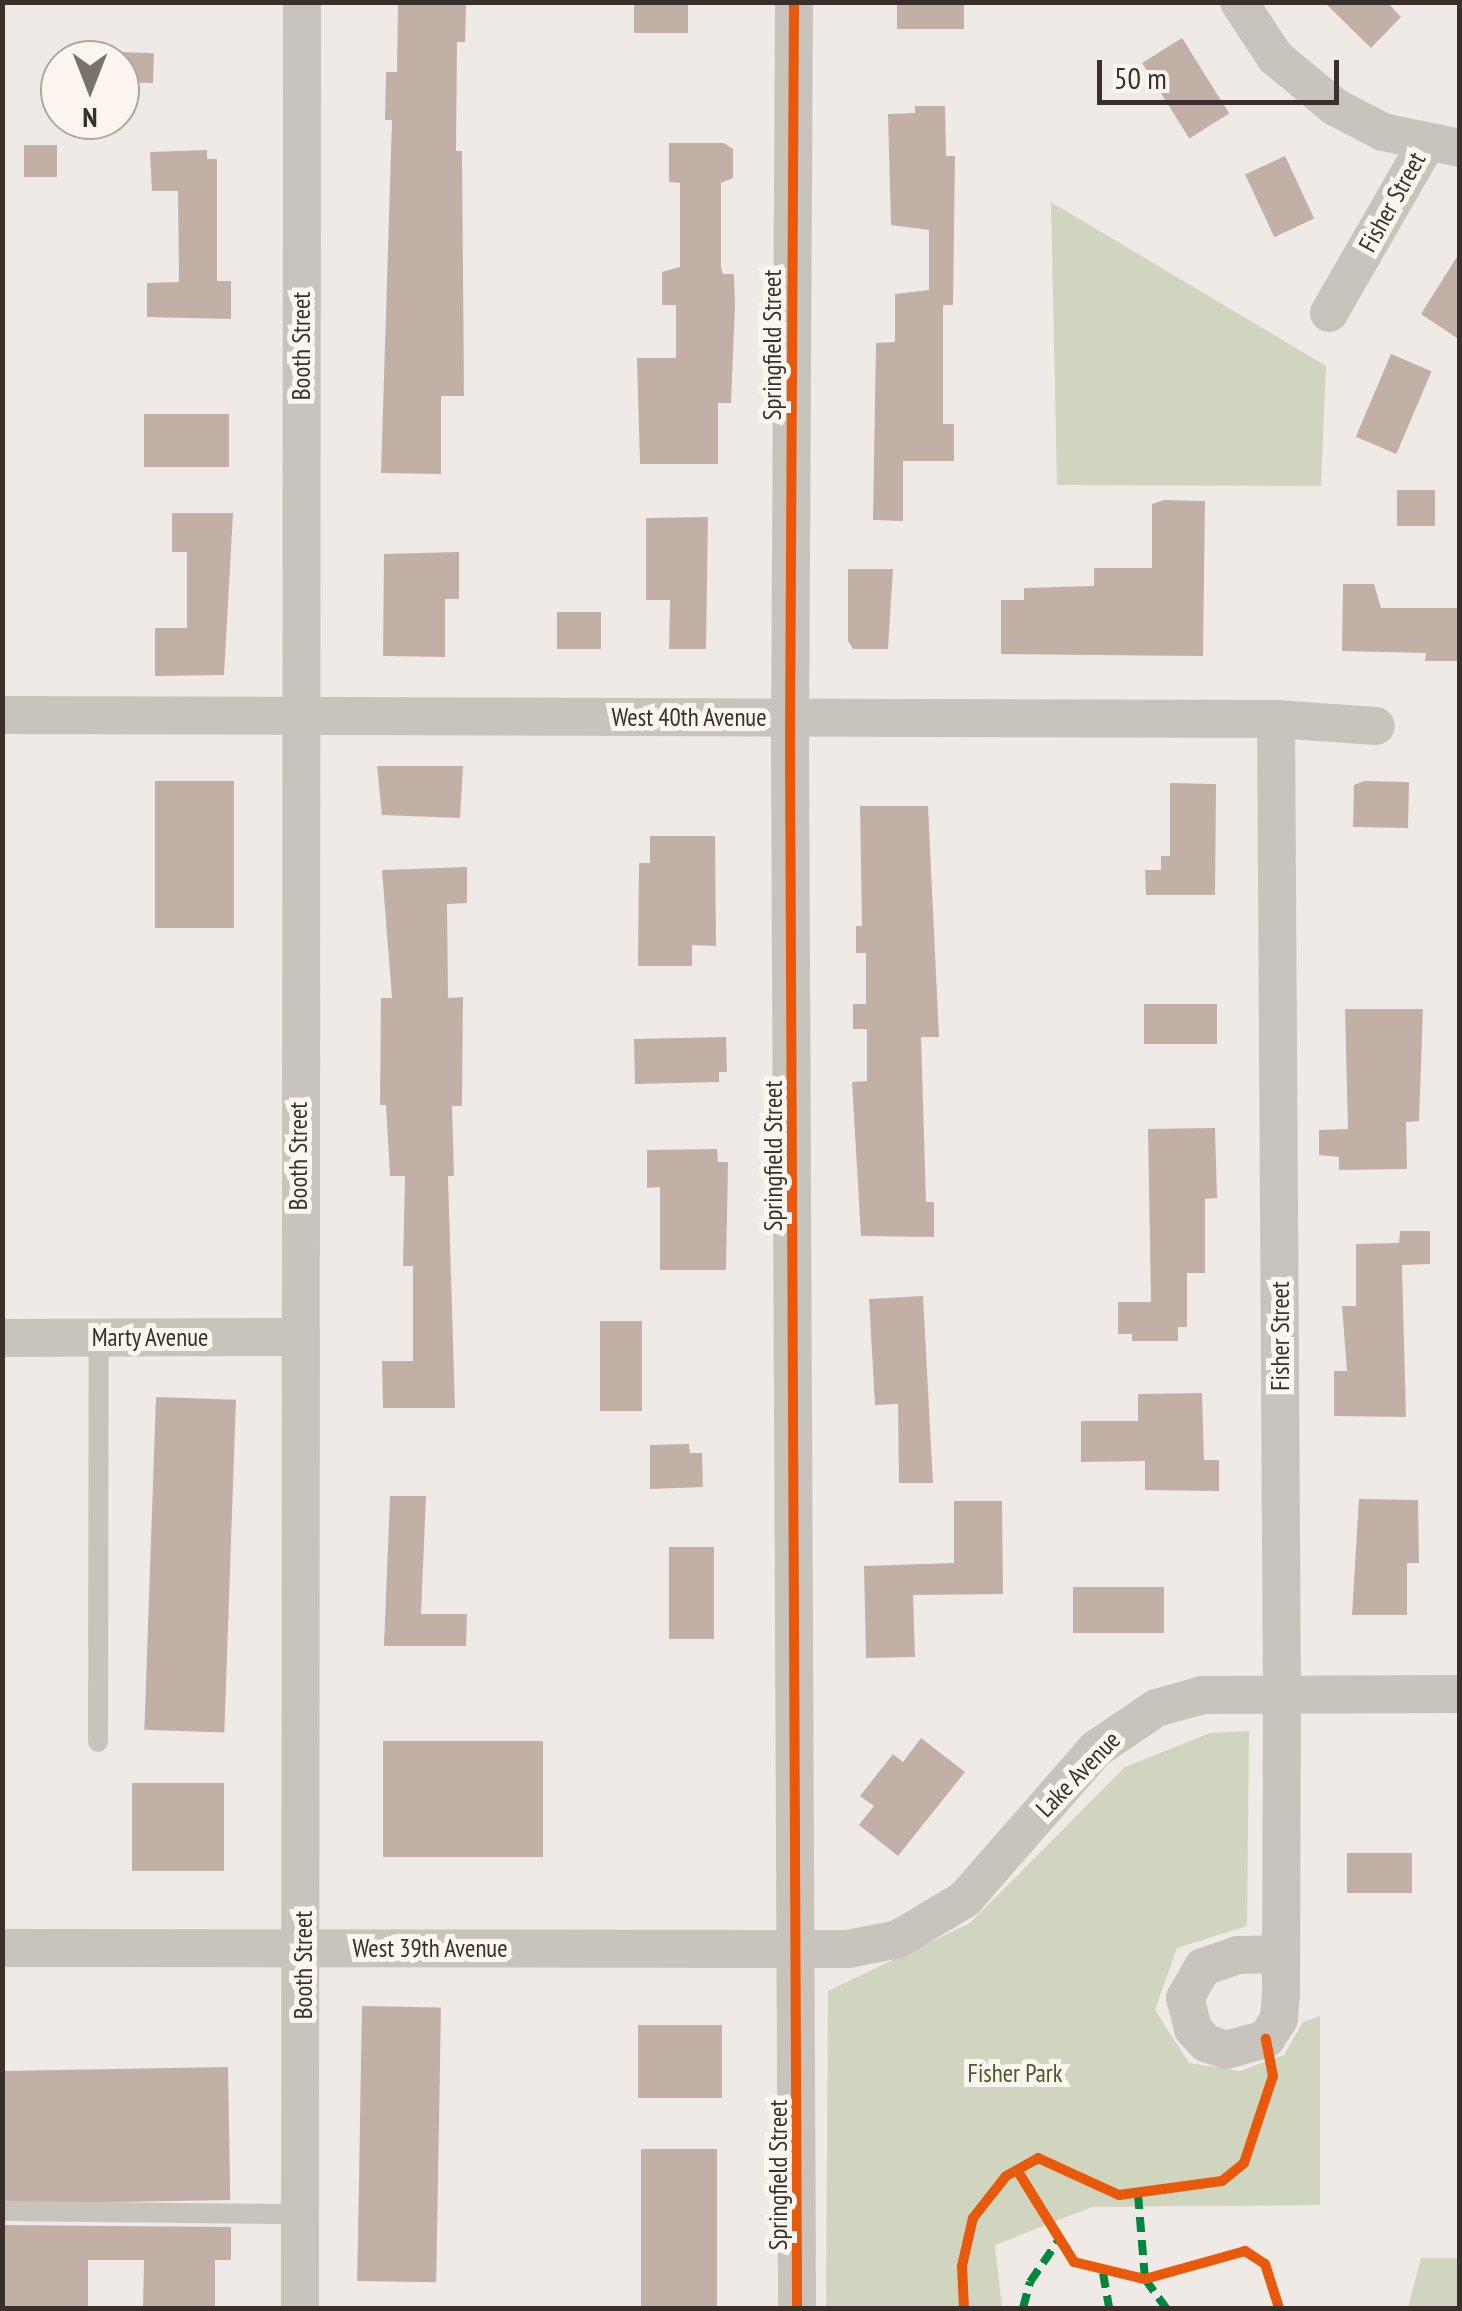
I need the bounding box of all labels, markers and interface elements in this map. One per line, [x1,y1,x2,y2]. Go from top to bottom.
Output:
north arrow [40,40,140,140]
scale bar [1102,40,1344,102]
text: 50 m [1114,58,1167,97]
text: N [82,100,98,137]
street label: Fisher Street [1352,147,1432,257]
street label: Springfield Street [757,270,787,420]
street label: Booth Street [286,292,316,400]
street label: West 40th Avenue [611,702,767,732]
street label: Springfield Street [758,1081,788,1231]
street label: Booth Street [283,1102,313,1210]
street label: Fisher Street [1265,1281,1295,1391]
street label: Marty Avenue [91,1322,209,1352]
street label: Lake Avenue [1030,1725,1126,1823]
street label: Booth Street [288,1911,318,2019]
street label: West 39th Avenue [352,1933,508,1963]
park label: Fisher Park [968,2058,1062,2088]
street label: Springfield Street [763,2100,793,2250]

